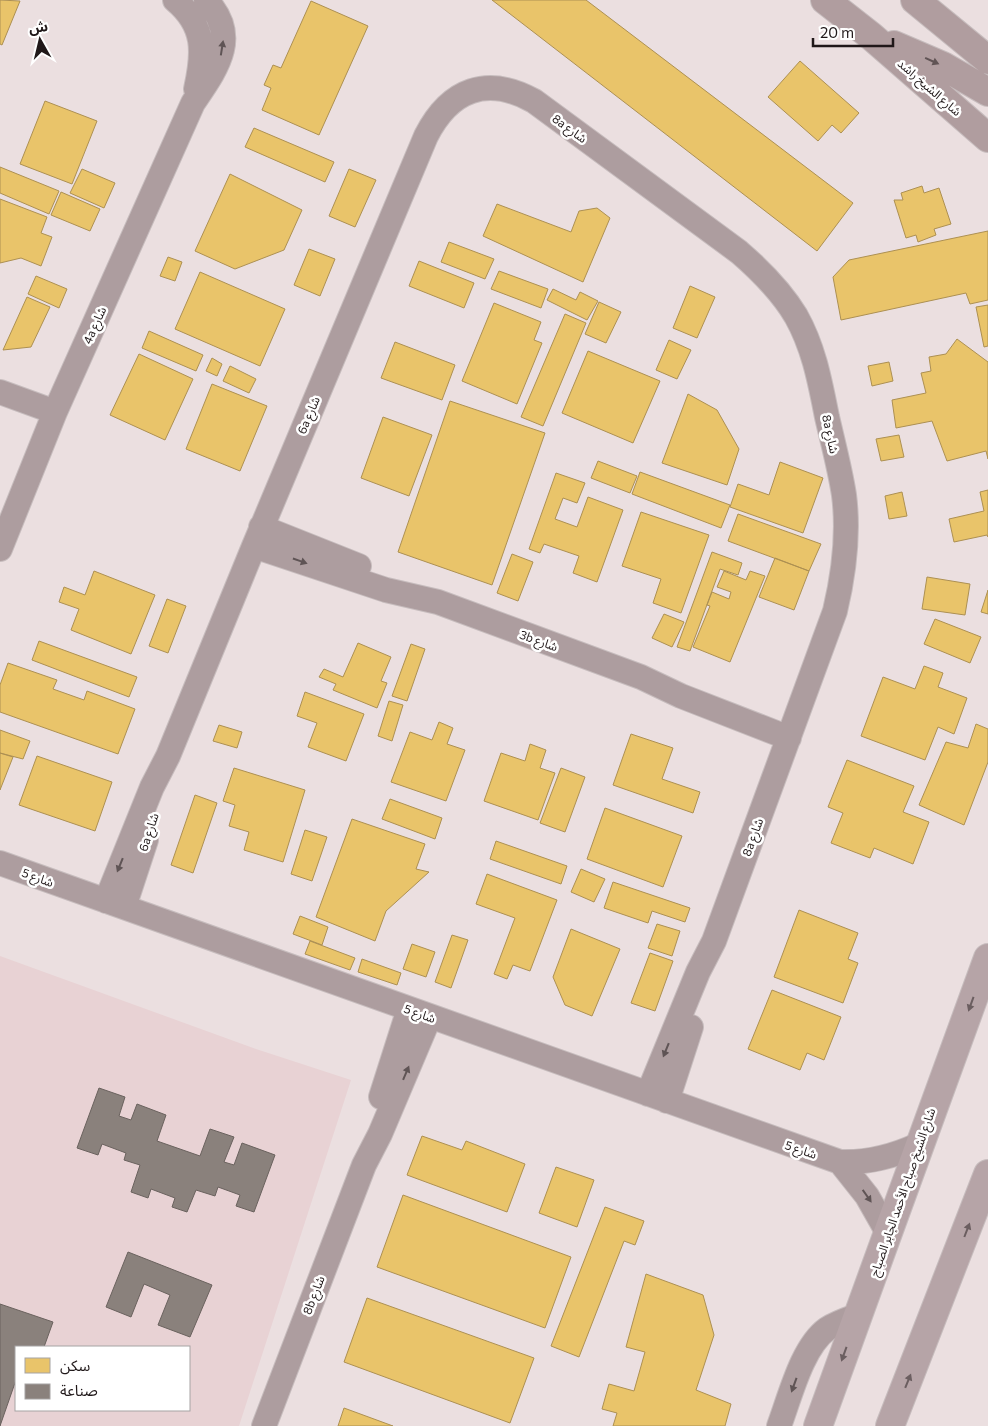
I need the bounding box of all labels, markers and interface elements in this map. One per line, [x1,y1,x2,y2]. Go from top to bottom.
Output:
north arrow [15,15,65,65]
scale bar [813,15,893,47]
text: ش [27,17,49,36]
text: 20 m [820,23,854,41]
one-way arrow [218,40,226,56]
street label: شارع الشيخ راشد [894,56,964,121]
one-way arrow [925,58,939,66]
street label: 8a شارع [548,111,590,148]
street label: 4a شارع [80,304,111,347]
street label: 6a شارع [294,394,325,437]
street label: 8a شارع [817,413,842,455]
one-way arrow [292,558,307,566]
street label: 3b شارع [517,627,560,656]
street label: 6a شارع [135,811,164,854]
street label: 8a شارع [739,816,768,859]
one-way arrow [116,857,124,872]
street label: شارع 5 [19,865,56,892]
one-way arrow [967,997,975,1012]
street label: شارع 5 [401,1001,438,1028]
one-way arrow [662,1043,670,1057]
one-way arrow [403,1066,411,1080]
street label: شارع الشيخ صباح الأحمد الجابر الصباح [867,1106,940,1279]
street label: شارع 5 [782,1137,819,1164]
one-way arrow [862,1189,872,1203]
one-way arrow [964,1222,971,1237]
street label: 8b شارع [299,1274,330,1317]
legend [15,1346,190,1411]
one-way arrow [840,1347,848,1362]
text: سكن [60,1356,91,1375]
one-way arrow [904,1374,912,1388]
one-way arrow [790,1378,797,1393]
text: صناعة [60,1381,98,1399]

